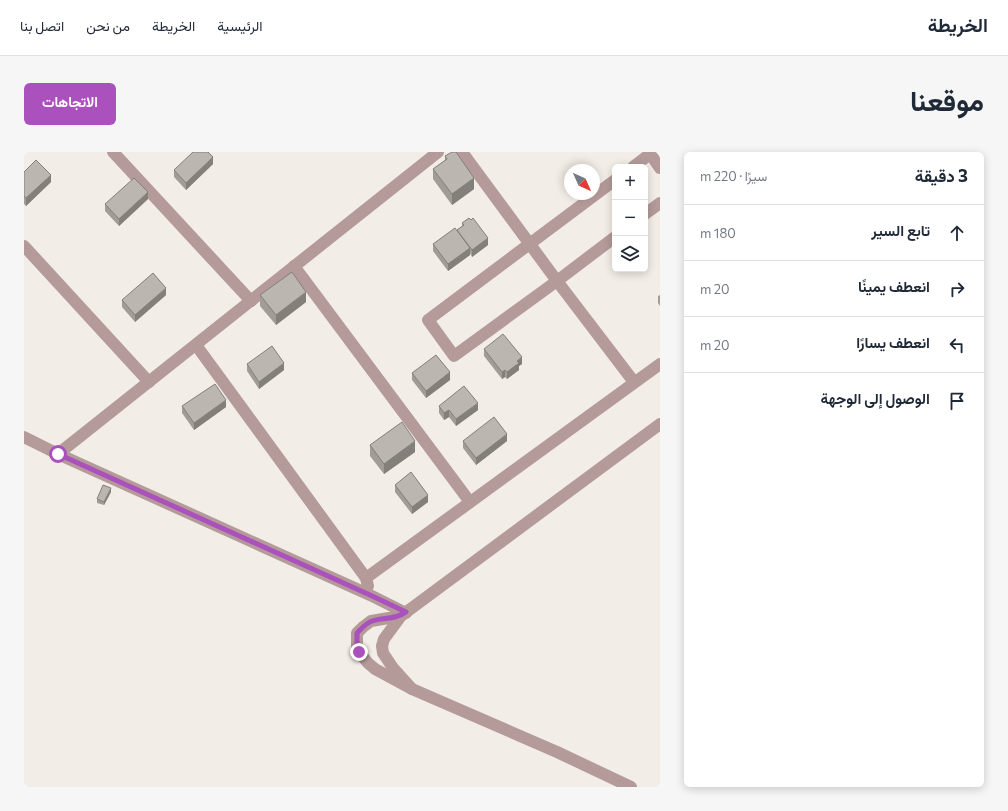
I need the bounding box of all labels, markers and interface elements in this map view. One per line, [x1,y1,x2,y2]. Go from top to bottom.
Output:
text: الخريطة [928,13,988,36]
text: اتصل بنا [20,17,64,34]
text: من نحن [86,17,130,34]
text: الخريطة [152,17,195,34]
text: الرئيسية [217,17,263,34]
button: الاتجاهات [24,83,116,125]
text: موقعنا [910,83,984,117]
north arrow [564,164,600,200]
map controls [612,164,648,272]
button: + [612,164,648,200]
text: 3 دقيقة [915,165,968,186]
text: سيرًا · 220 m [700,168,767,184]
button: − [612,200,648,236]
text: تابع السير [871,221,930,239]
icon: ahead [946,222,968,244]
text: 180 m [700,225,736,241]
button: layers [612,236,648,272]
text: انعطف يمينًا [858,277,930,295]
icon: right [946,278,968,300]
text: 20 m [700,281,730,297]
text: انعطف يسارًا [856,333,930,351]
icon: left [946,334,968,356]
text: 20 m [700,337,730,353]
text: الوصول إلى الوجهة [821,389,930,407]
icon: arrive [946,390,968,412]
route start [49,445,67,463]
route end [350,643,368,661]

